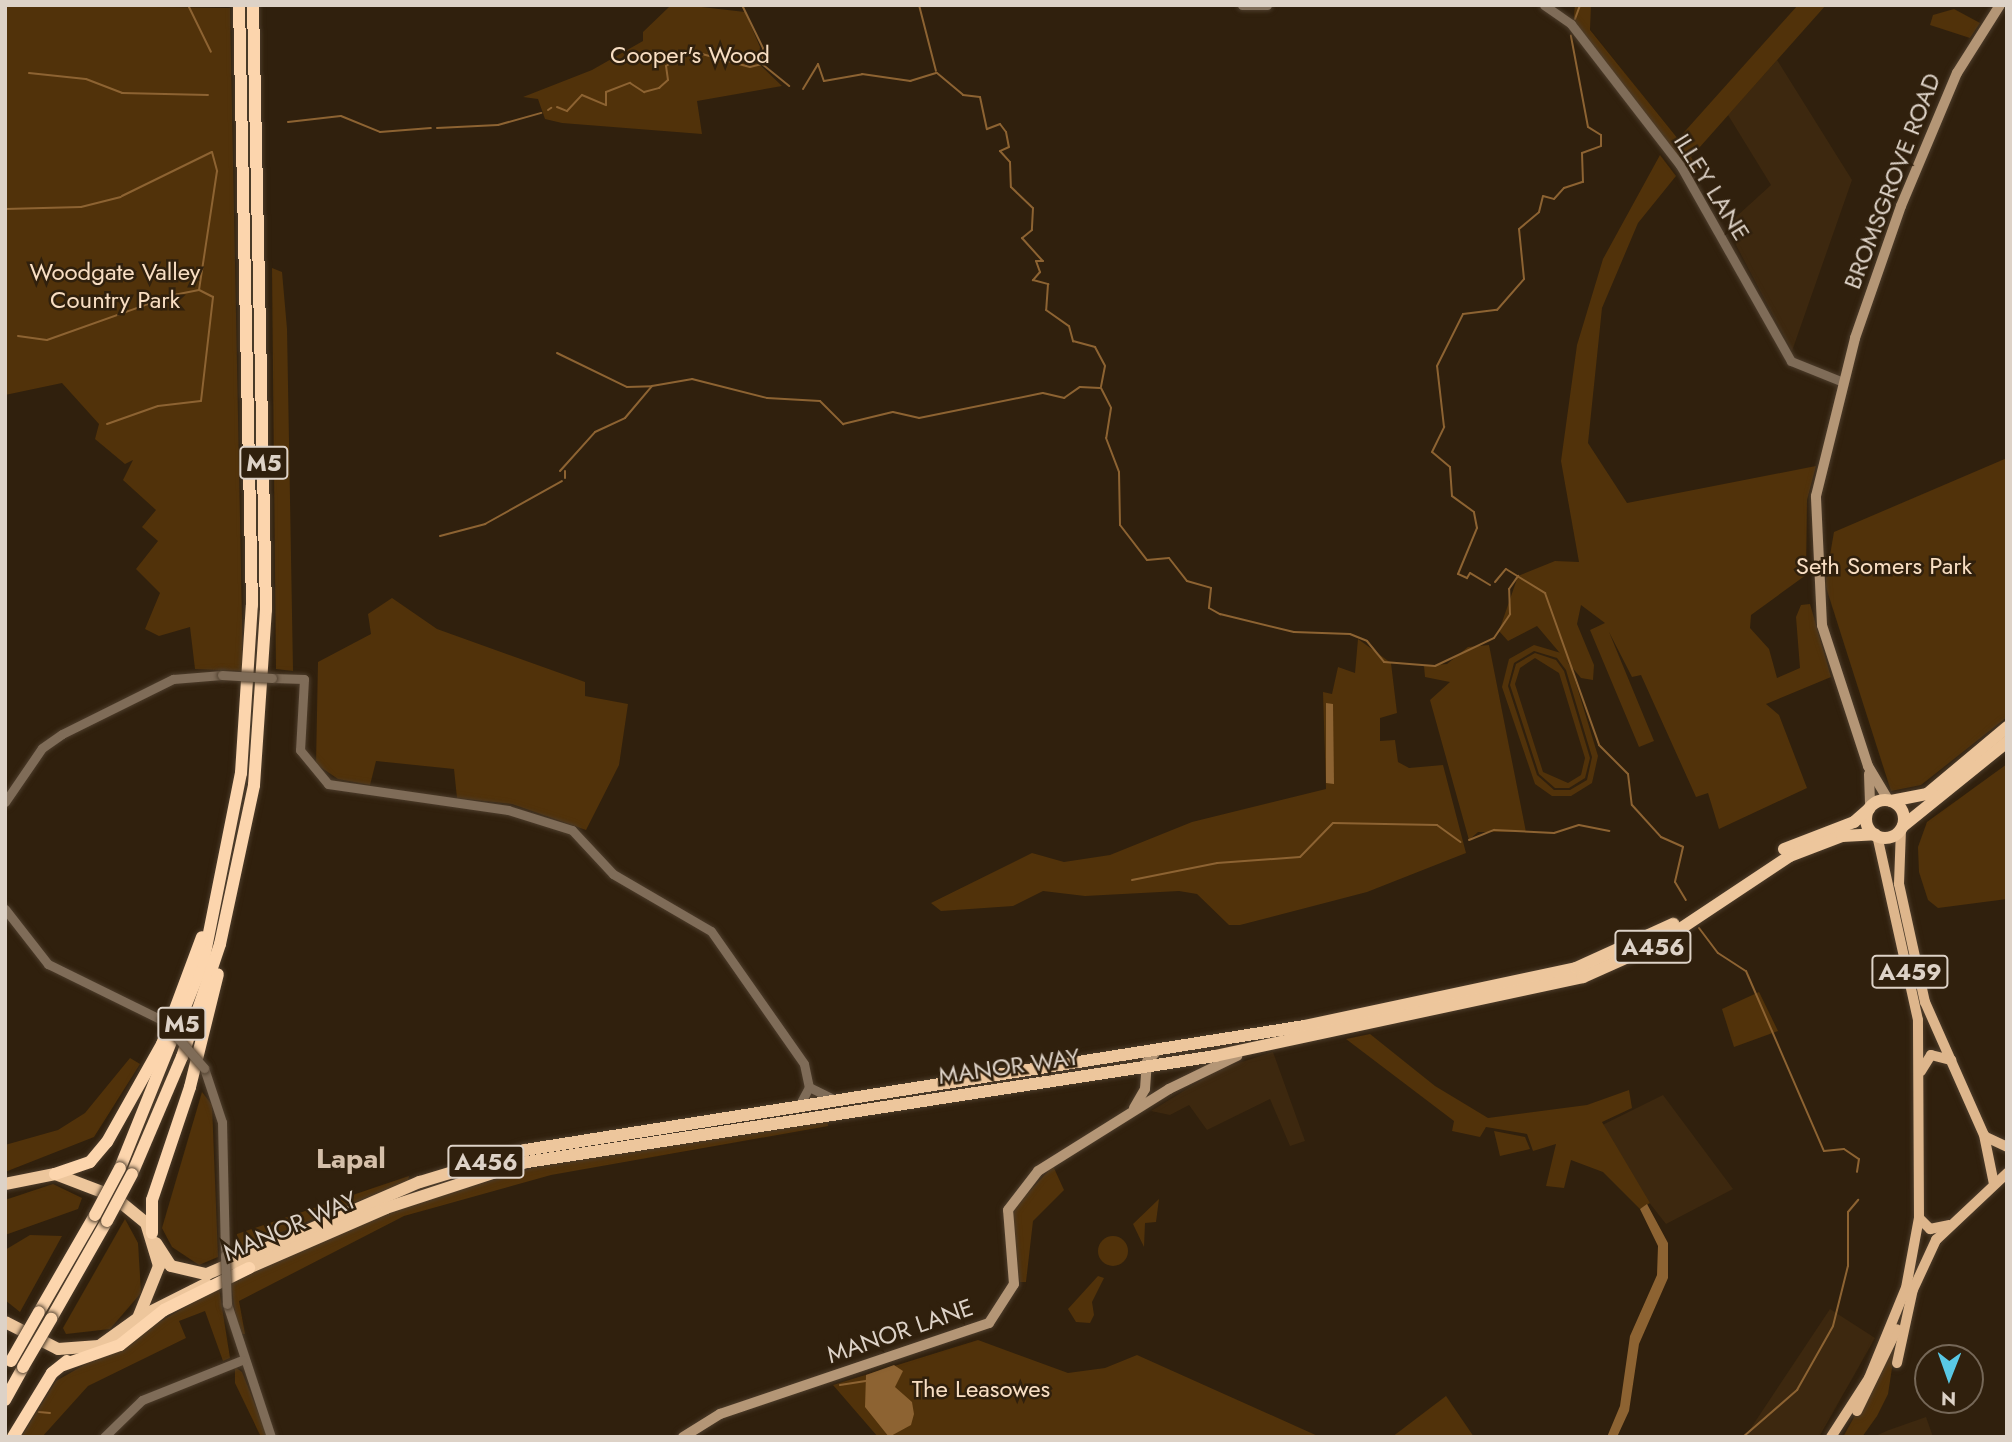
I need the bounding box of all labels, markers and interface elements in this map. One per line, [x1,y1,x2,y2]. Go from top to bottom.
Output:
park label: Cooper's Wood [610,41,770,69]
street label: BROMSGROVE ROAD [1838,69,1946,293]
street label: ILLEY LANE [1668,128,1756,246]
park label: Woodgate Valley Country Park [30,258,200,314]
road number: M5 [238,444,290,482]
park label: Seth Somers Park [1796,552,1972,580]
road number: A456 [1613,928,1693,966]
road number: A459 [1870,953,1950,992]
road number: M5 [156,1004,208,1044]
street label: MANOR WAY [936,1042,1082,1090]
district label: Lapal [316,1142,386,1176]
road number: A456 [446,1142,526,1182]
street label: MANOR WAY [219,1185,361,1267]
street label: MANOR LANE [823,1293,977,1369]
north arrow [1914,1344,1984,1414]
park label: The Leasowes [912,1375,1050,1403]
text: N [1941,1385,1956,1412]

